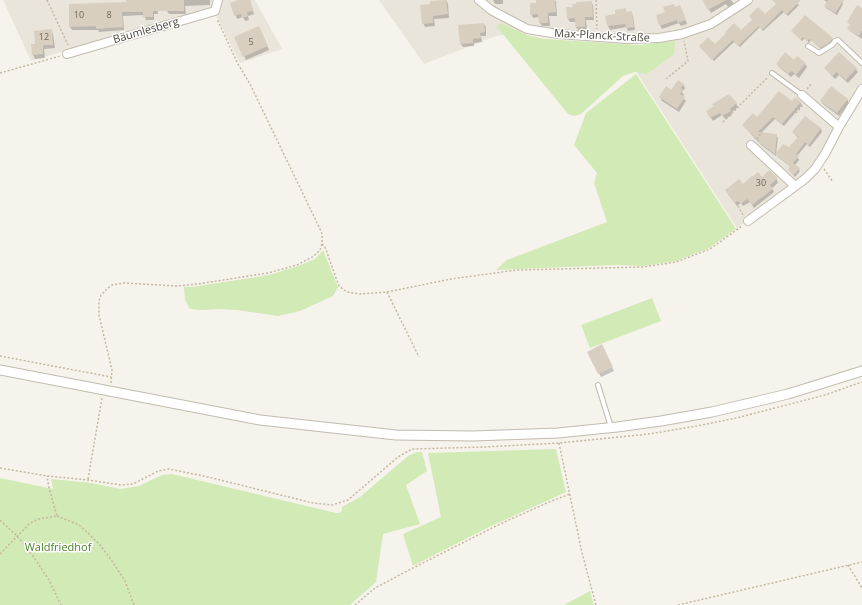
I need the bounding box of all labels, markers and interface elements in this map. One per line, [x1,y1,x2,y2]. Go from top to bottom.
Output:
house number: 10 [74,10,84,20]
house number: 8 [106,10,112,20]
street label: Bäumlesberg [112,15,180,47]
street label: Max-Planck-Straße [554,27,650,45]
house number: 12 [39,32,49,42]
house number: 5 [248,37,254,47]
house number: 30 [756,178,766,188]
park label: Waldfriedhof [25,541,91,555]

